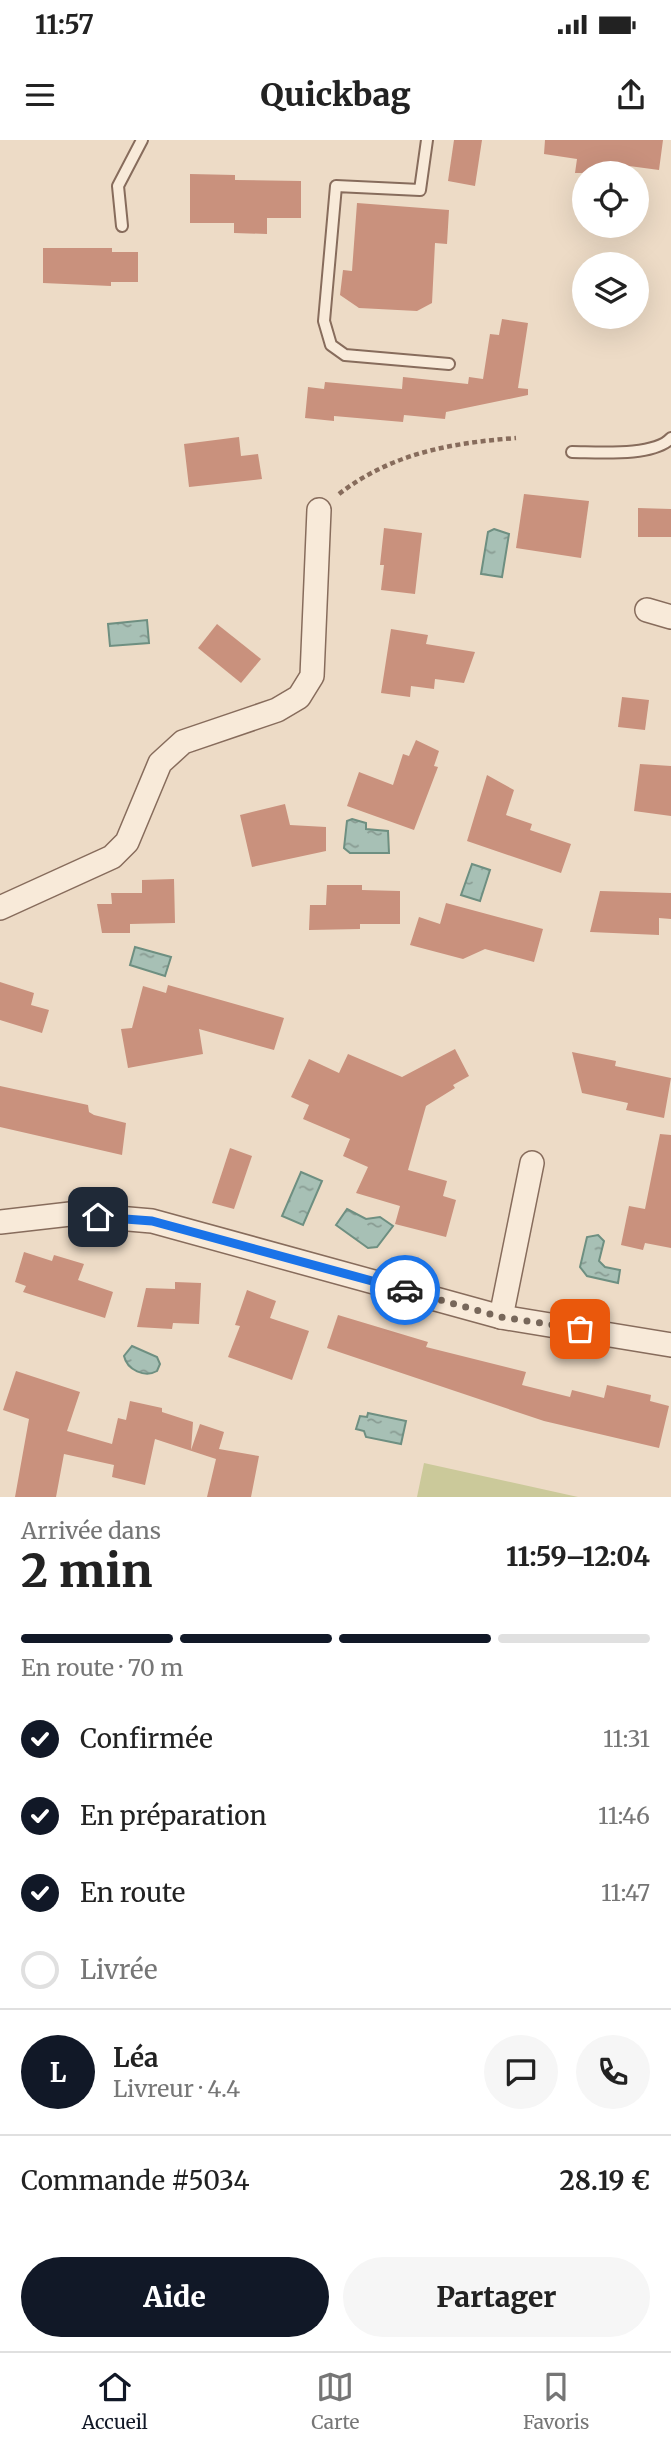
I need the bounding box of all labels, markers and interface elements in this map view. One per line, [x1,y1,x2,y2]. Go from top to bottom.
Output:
text: 11:57 [35,8,94,41]
text: Quickbag [260,75,411,115]
icon: menu [21,76,59,114]
icon: share [612,76,650,114]
map controls [572,161,649,329]
button: locate [572,161,649,238]
button: layers [572,252,649,329]
pin [68,1187,128,1247]
icon: home [79,1198,117,1236]
courier [370,1255,440,1325]
icon: car [386,1271,424,1309]
pin [550,1299,610,1359]
icon: bag [561,1310,599,1348]
text: Arrivée dans [21,1516,161,1545]
text: 11:59–12:04 [506,1540,650,1573]
text: 2 min [21,1542,153,1600]
text: En route · 70 m [21,1653,183,1682]
icon: check [21,1720,59,1758]
text: Confirmée [80,1722,213,1755]
text: 11:31 [603,1724,650,1753]
icon: check [21,1797,59,1835]
text: En préparation [80,1799,267,1832]
text: 11:46 [598,1801,650,1830]
icon: check [21,1874,59,1912]
text: En route [80,1876,185,1909]
text: 11:47 [601,1878,650,1907]
text: Livrée [80,1953,158,1986]
button: chat [484,2035,558,2109]
button: phone [576,2035,650,2109]
text: Léa [113,2041,158,2074]
text: L [50,2056,66,2089]
text: Livreur · 4.4 [113,2074,240,2103]
text: Commande #5034 [21,2164,250,2197]
text: 28.19 € [560,2164,650,2197]
button: Aide [21,2257,329,2337]
button: Partager [343,2257,650,2337]
tab: Accueil [82,2368,148,2434]
tab: Carte [311,2368,359,2434]
tab: Favoris [523,2368,589,2434]

